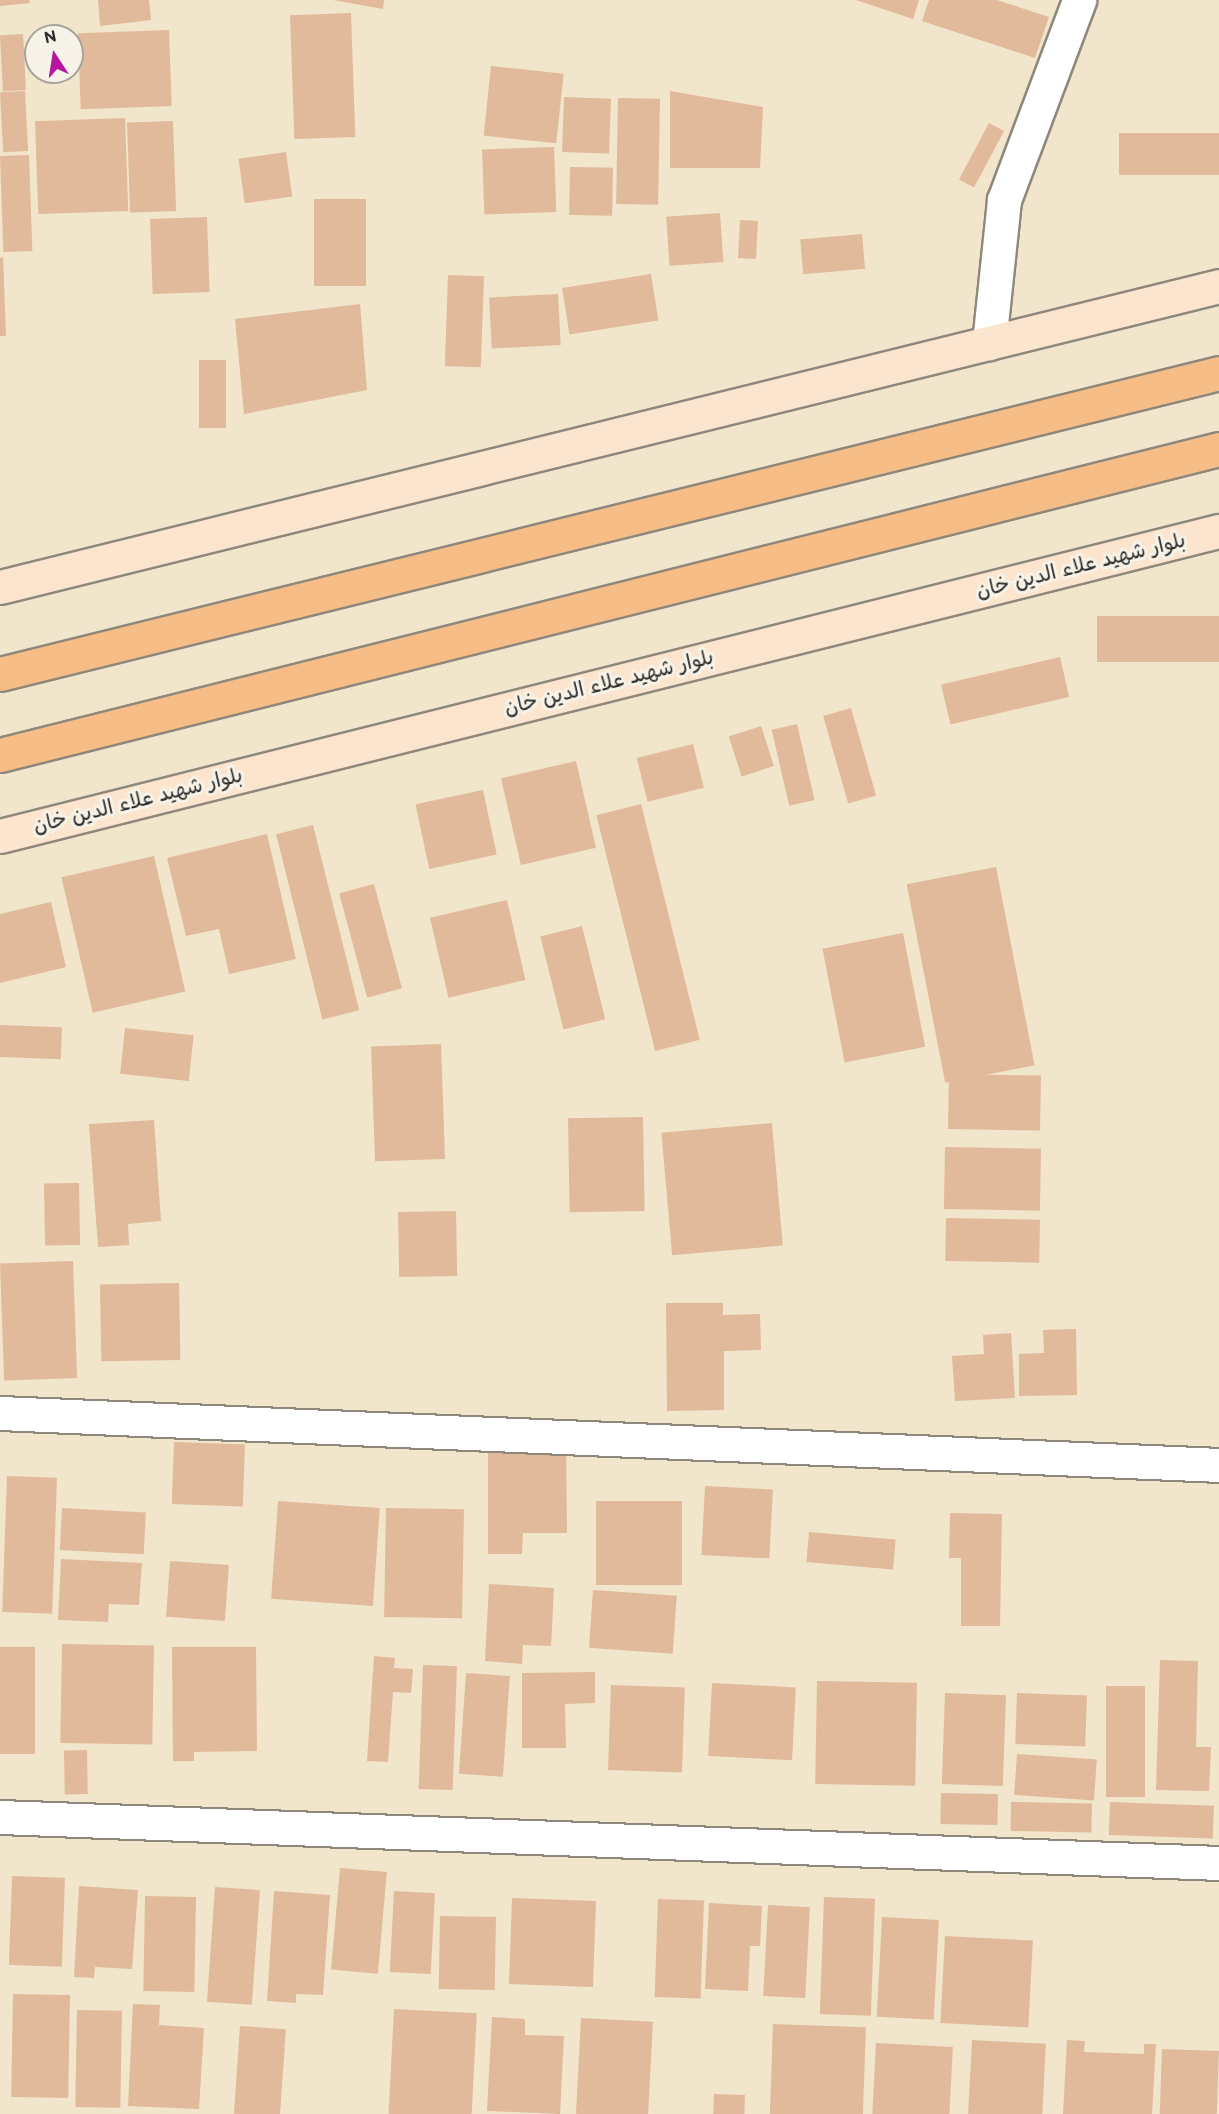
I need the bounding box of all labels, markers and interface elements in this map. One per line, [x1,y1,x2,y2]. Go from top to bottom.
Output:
north arrow [24,24,84,84]
text: N [43,27,58,48]
street label: بلوار شهید علاء الدین خان [974,528,1188,604]
street label: بلوار شهید علاء الدین خان [502,645,716,721]
street label: بلوار شهید علاء الدین خان [31,763,245,839]

